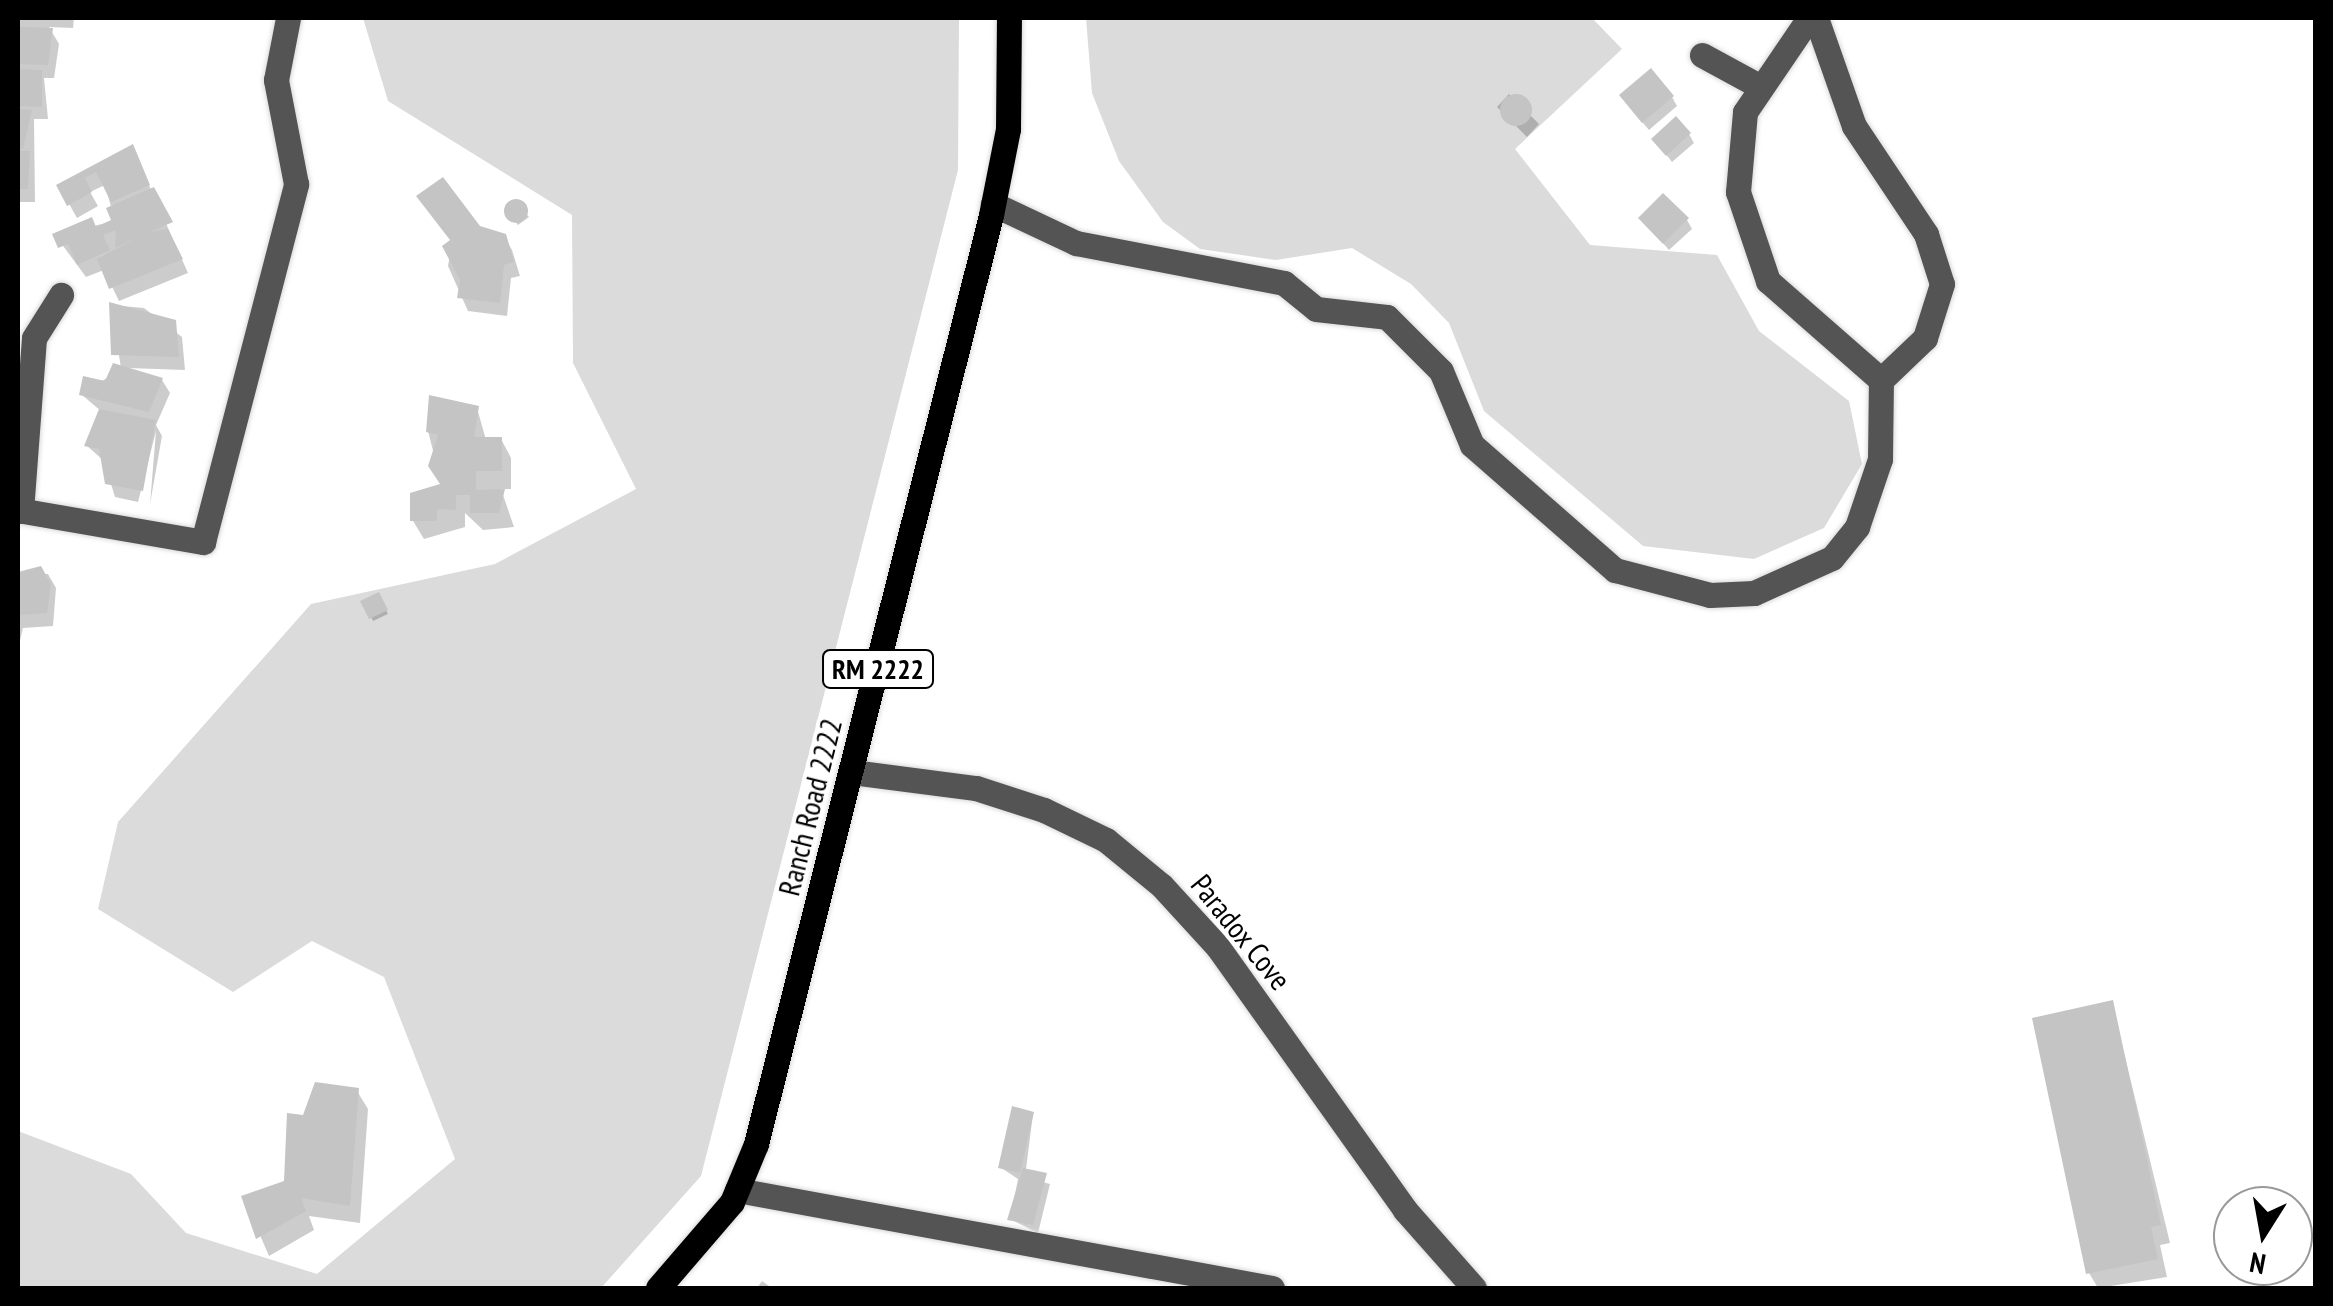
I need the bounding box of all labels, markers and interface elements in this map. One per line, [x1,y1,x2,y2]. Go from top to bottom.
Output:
road number: RM 2222 [820,646,936,692]
street label: Ranch Road 2222 [771,715,849,899]
street label: Paradox Cove [1183,867,1299,997]
north arrow [2213,1186,2313,1286]
text: N [2247,1244,2269,1284]

